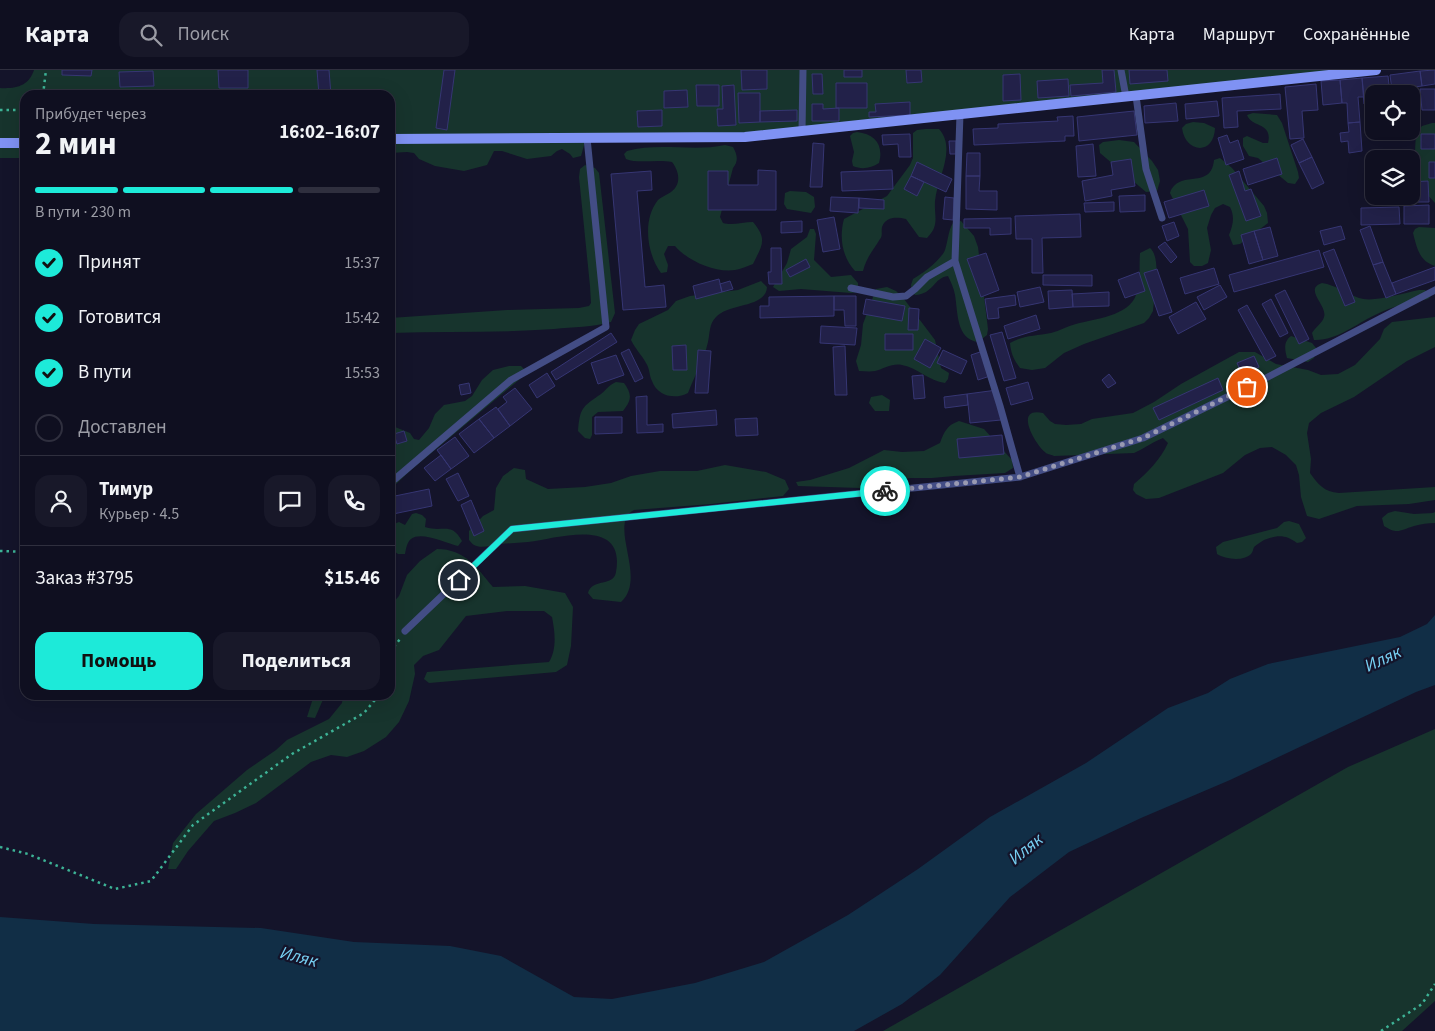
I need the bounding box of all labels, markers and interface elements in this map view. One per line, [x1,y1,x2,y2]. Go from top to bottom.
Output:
search box [119,12,469,57]
text: Карта [25,17,89,52]
icon: search [137,21,165,49]
text: Поиск [177,21,229,48]
text: Карта [1129,22,1175,47]
text: Маршрут [1203,22,1275,47]
text: Сохранённые [1303,22,1410,47]
map controls [1365,85,1420,205]
button: locate [1365,85,1420,140]
text: Прибудет через [35,103,146,125]
text: 16:02–16:07 [279,119,380,146]
text: 2 мин [35,121,117,167]
button: layers [1365,150,1420,205]
text: В пути · 230 m [35,201,131,223]
icon: check [35,249,63,277]
text: Принят [78,249,141,276]
text: 15:37 [344,252,380,274]
icon: check [35,304,63,332]
text: Готовится [78,304,161,331]
text: 15:42 [344,307,380,329]
icon: check [35,359,63,387]
text: В пути [78,359,132,386]
text: 15:53 [344,362,380,384]
pin [1226,366,1268,408]
icon: bag [1233,373,1261,401]
text: Доставлен [78,414,167,441]
courier [860,466,910,516]
button: person [35,475,87,527]
button: chat [264,475,316,527]
button: phone [328,475,380,527]
text: Тимур [99,476,153,503]
icon: bike [871,477,899,505]
text: Курьер · 4.5 [99,503,179,525]
pin [438,559,480,601]
text: Заказ #3795 [35,565,134,592]
text: $15.46 [324,565,380,592]
icon: home [445,566,473,594]
button: Помощь [35,632,203,690]
button: Поделиться [213,632,380,690]
water label: Иляк [1360,639,1406,678]
water label: Иляк [1003,827,1049,871]
water label: Иляк [277,940,321,974]

